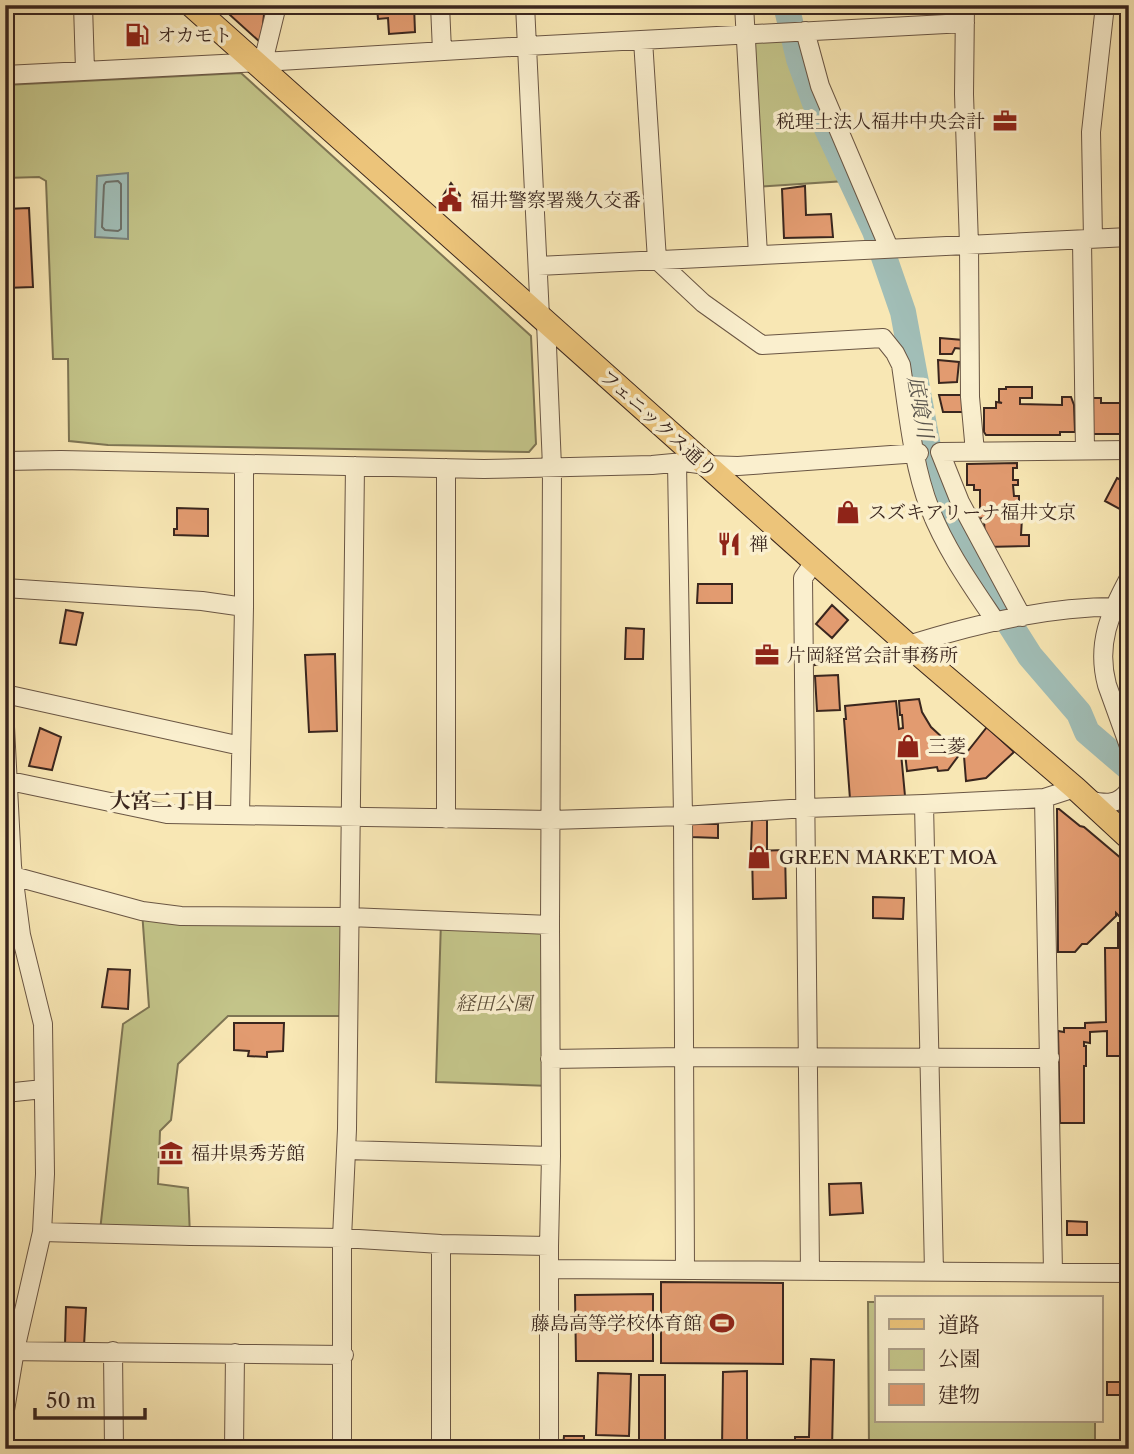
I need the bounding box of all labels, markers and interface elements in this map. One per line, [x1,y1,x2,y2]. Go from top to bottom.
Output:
fuel station icon: オカモト [123,21,151,49]
place label: オカモト [157,24,232,47]
office icon: 税理士法人福井中央会計 [991,107,1019,135]
place label: 税理士法人福井中央会計 [776,110,985,133]
public building icon: 福井警察署幾久交番 [436,186,464,214]
place label: 福井警察署幾久交番 [470,189,641,212]
street label: フェニックス通り [595,365,722,482]
water label: 底喰川 [903,374,939,442]
shop icon: スズキアリーナ福井文京 [834,498,862,526]
place label: スズキアリーナ福井文京 [868,501,1076,524]
restaurant icon: 禅 [715,530,743,558]
place label: 禅 [749,533,768,556]
office icon: 片岡経営会計事務所 [753,641,781,669]
place label: 片岡経営会計事務所 [787,644,958,667]
shop icon: 三菱 [894,732,922,760]
place label: 三菱 [928,735,966,758]
district label: 大宮二丁目 [110,788,215,813]
shop icon: GREEN MARKET MOA [745,843,773,871]
place label: GREEN MARKET MOA [779,846,998,869]
park label: 経田公園 [456,992,535,1015]
museum icon: 福井県秀芳館 [157,1139,185,1167]
place label: 福井県秀芳館 [191,1142,305,1165]
legend [875,1296,1102,1422]
sports icon: 藤島高等学校体育館 [708,1309,736,1337]
place label: 藤島高等学校体育館 [531,1312,702,1335]
text: 道路 [938,1312,980,1337]
text: 公園 [938,1346,980,1371]
scale bar [35,1377,145,1421]
text: 建物 [938,1382,980,1407]
text: 50 m [46,1388,96,1413]

